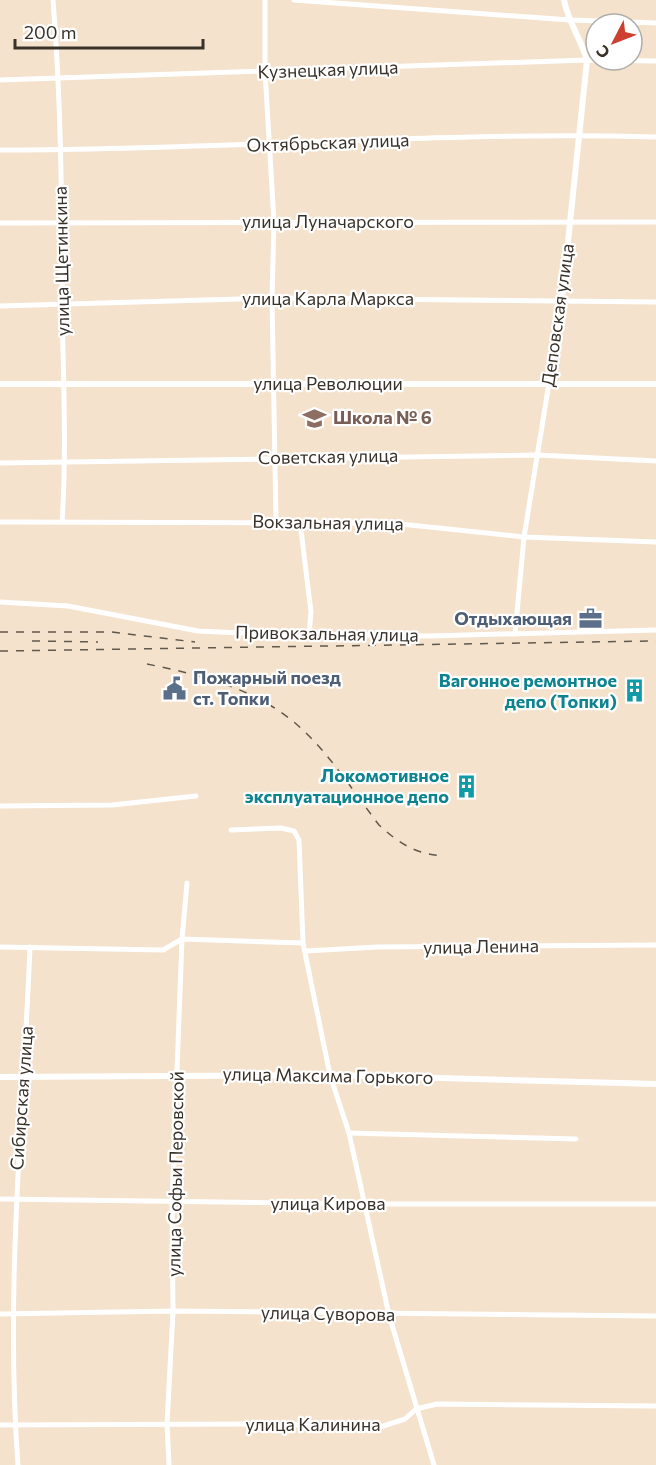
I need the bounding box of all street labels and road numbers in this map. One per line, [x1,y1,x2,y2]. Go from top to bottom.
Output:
street label: Кузнецкая улица [257,56,399,82]
street label: Октябрьская улица [246,128,410,156]
street label: улица Щетинкина [49,186,73,336]
street label: улица Луначарского [242,210,414,232]
street label: Деповская улица [536,242,578,388]
street label: улица Карла Маркса [242,287,414,309]
street label: улица Революции [253,372,403,394]
street label: Советская улица [258,444,398,468]
street label: Вокзальная улица [252,510,404,534]
street label: Привокзальная улица [235,620,419,646]
street label: улица Ленина [423,934,539,958]
street label: Сибирская улица [5,1025,37,1171]
street label: улица Максима Горького [222,1062,434,1088]
street label: улица Софьи Перовской [162,1071,188,1277]
street label: улица Кирова [270,1192,386,1214]
street label: улица Суворова [261,1301,395,1325]
street label: улица Калинина [246,1413,380,1435]

